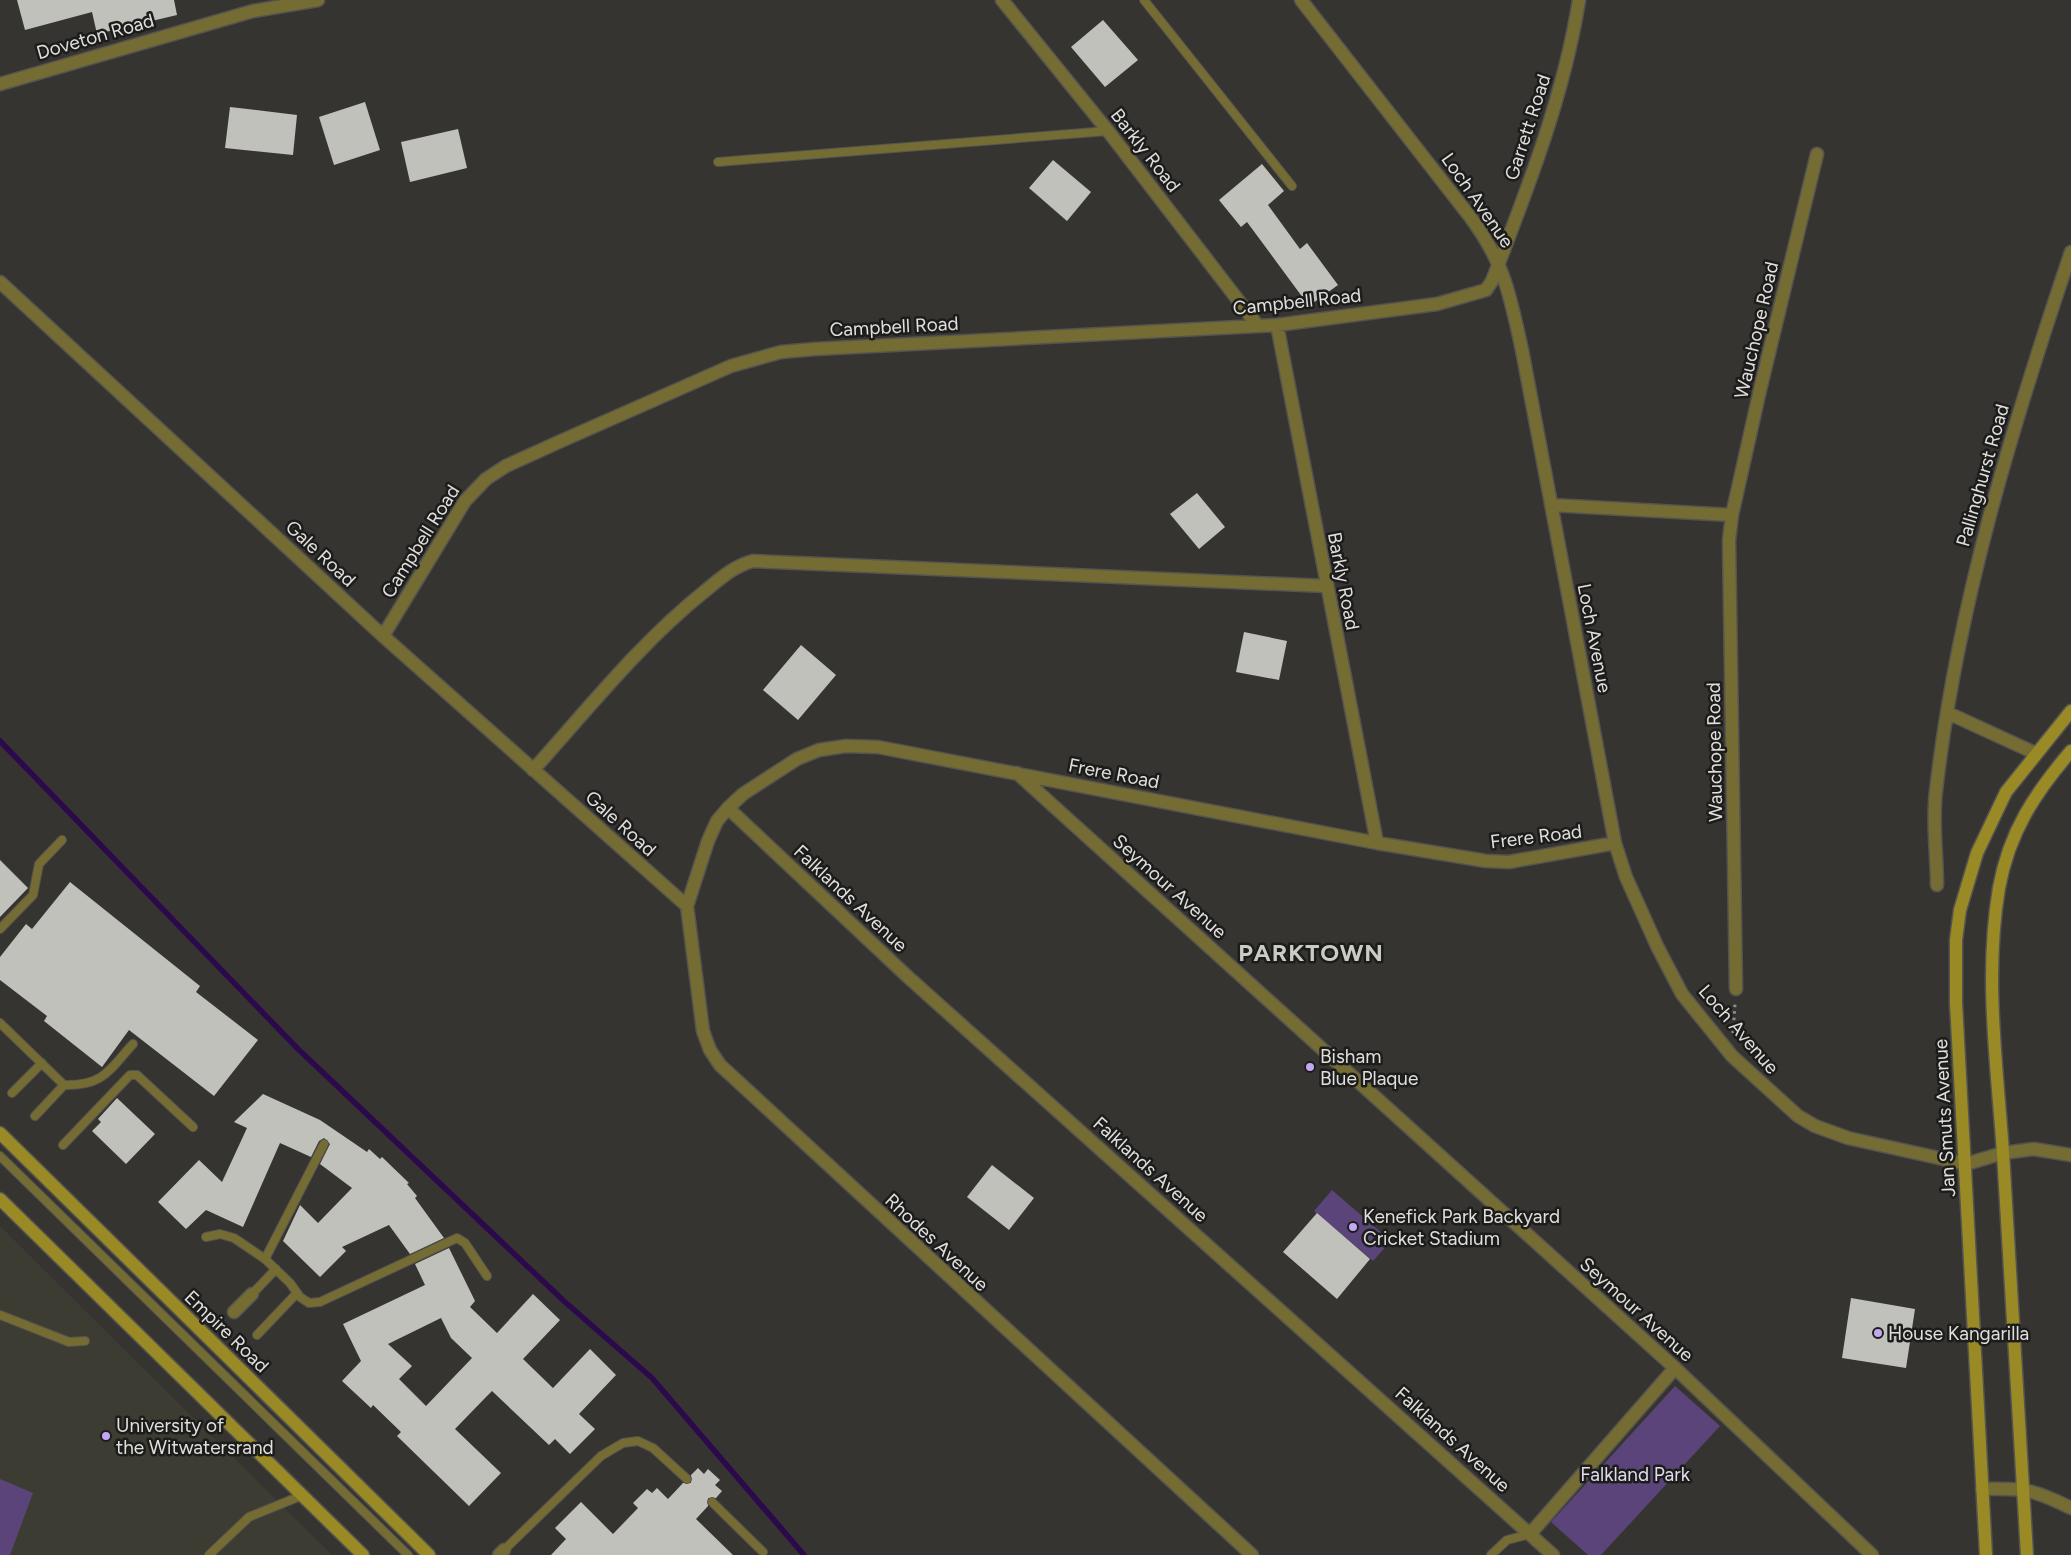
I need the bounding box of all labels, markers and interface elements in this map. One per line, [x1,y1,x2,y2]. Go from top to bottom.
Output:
street label: Doveton Road [34,9,156,64]
street label: Garrett Road [1500,71,1555,183]
street label: Barkly Road [1106,104,1185,197]
street label: Loch Avenue [1436,148,1519,252]
street label: Wauchope Road [1730,259,1783,401]
street label: Campbell Road [1232,283,1362,320]
street label: Campbell Road [829,312,959,341]
street label: Pallinghurst Road [1951,401,2014,549]
street label: Campbell Road [376,480,464,602]
street label: Gale Road [281,515,360,591]
street label: Barkly Road [1323,530,1364,632]
street label: Loch Avenue [1573,582,1616,695]
street label: Wauchope Road [1702,682,1727,822]
street label: Frere Road [1066,753,1161,794]
street label: Gale Road [581,786,661,861]
street label: Frere Road [1489,819,1583,854]
street label: Seymour Avenue [1108,829,1231,943]
street label: Falklands Avenue [789,840,912,957]
district label: PARKTOWN [1238,938,1384,967]
street label: Loch Avenue [1694,980,1784,1079]
street label: Jan Smuts Avenue [1929,1038,1960,1198]
place label: Bisham Blue Plaque [1320,1045,1418,1090]
marker: Bisham Blue Plaque [1304,1061,1316,1073]
street label: Falklands Avenue [1088,1112,1213,1227]
street label: Rhodes Avenue [880,1189,993,1296]
place label: Kenefick Park Backyard Cricket Stadium [1363,1205,1560,1250]
marker: Kenefick Park Backyard Cricket Stadium [1347,1221,1359,1233]
street label: Seymour Avenue [1575,1252,1698,1366]
street label: Empire Road [180,1285,274,1377]
place label: House Kangarilla [1888,1322,2029,1345]
marker: House Kangarilla [1872,1327,1884,1339]
street label: Falklands Avenue [1390,1382,1515,1497]
place label: University of the Witwatersrand [116,1414,274,1459]
marker: University of the Witwatersrand [100,1430,112,1442]
park label: Falkland Park [1580,1463,1691,1486]

